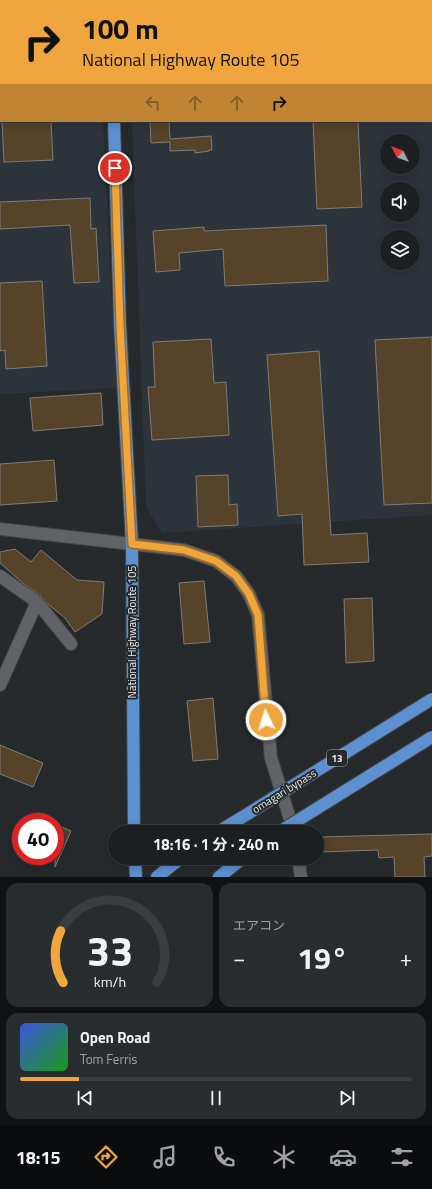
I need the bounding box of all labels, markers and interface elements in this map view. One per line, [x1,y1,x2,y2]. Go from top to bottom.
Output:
text: 100 m [82,7,159,50]
icon: right [16,16,68,68]
text: National Highway Route 105 [82,46,299,73]
icon: left [142,92,164,114]
icon: ahead [184,92,206,114]
icon: ahead [226,92,248,114]
icon: right [268,92,290,114]
north arrow [380,134,420,174]
map controls [380,134,420,270]
pin [98,151,132,185]
icon: arrive [104,157,126,179]
button: sound [380,182,420,222]
button: layers [380,230,420,270]
street label: National Highway Route 105 [124,566,140,698]
position arrow [245,699,287,741]
road number: 13 [327,750,347,766]
street label: omagari bypass [249,765,319,817]
speed limit sign: 40 [12,813,64,865]
text: 18:16 · 1 分 · 240 m [153,833,279,856]
text: エアコン [233,915,285,935]
text: 33 [86,919,133,982]
text: 19° [297,935,348,981]
text: − [233,941,245,975]
text: + [400,941,412,975]
text: km/h [93,971,126,993]
text: Open Road [80,1026,150,1049]
text: Tom Ferris [80,1049,137,1069]
icon: previous [74,1087,96,1109]
icon: pause [205,1087,227,1109]
icon: next [336,1087,358,1109]
icon: directions [92,1143,120,1171]
icon: music [151,1143,179,1171]
icon: phone [210,1143,238,1171]
icon: climate [270,1143,298,1171]
icon: car [329,1143,357,1171]
icon: filters [388,1143,416,1171]
text: 18:15 [16,1144,61,1171]

